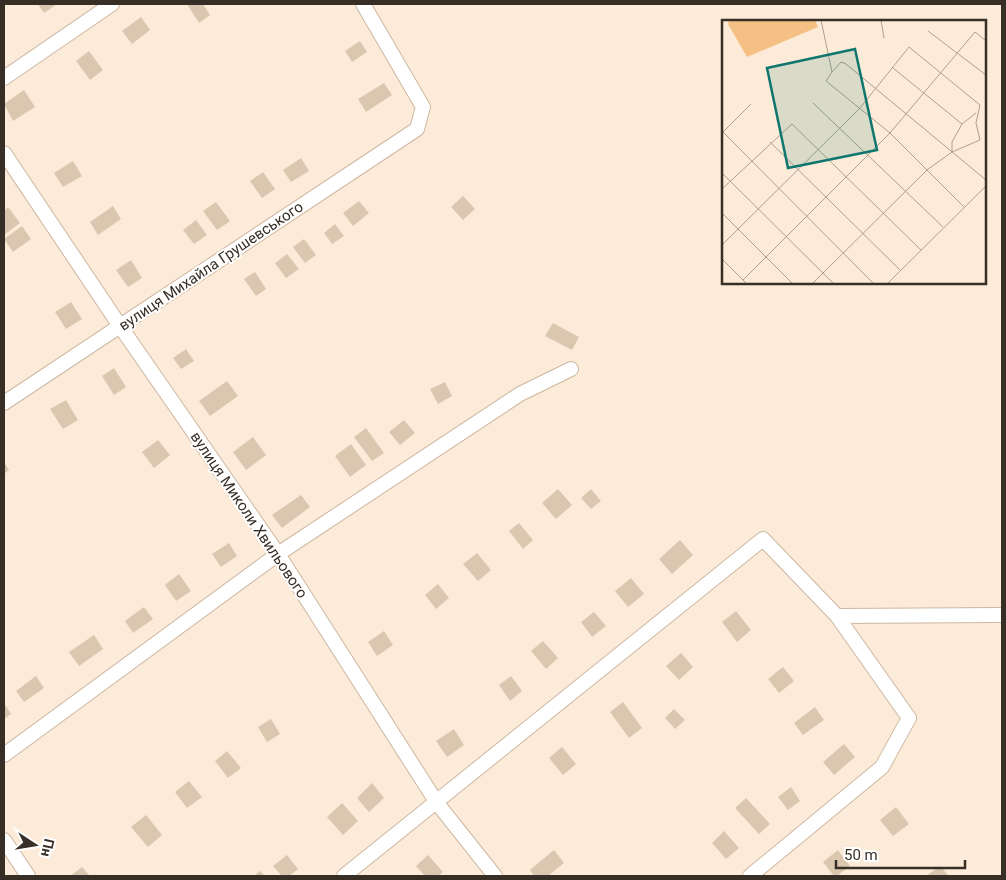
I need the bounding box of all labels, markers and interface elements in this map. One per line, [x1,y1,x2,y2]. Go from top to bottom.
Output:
inset map [722,20,986,284]
street label: вулиця Михайла Грушевського [115,198,307,334]
street label: вулиця Миколи Хвильового [187,428,311,602]
north arrow [10,820,60,870]
text: Пн [38,837,57,858]
scale bar [836,838,965,870]
text: 50 m [844,846,878,864]

